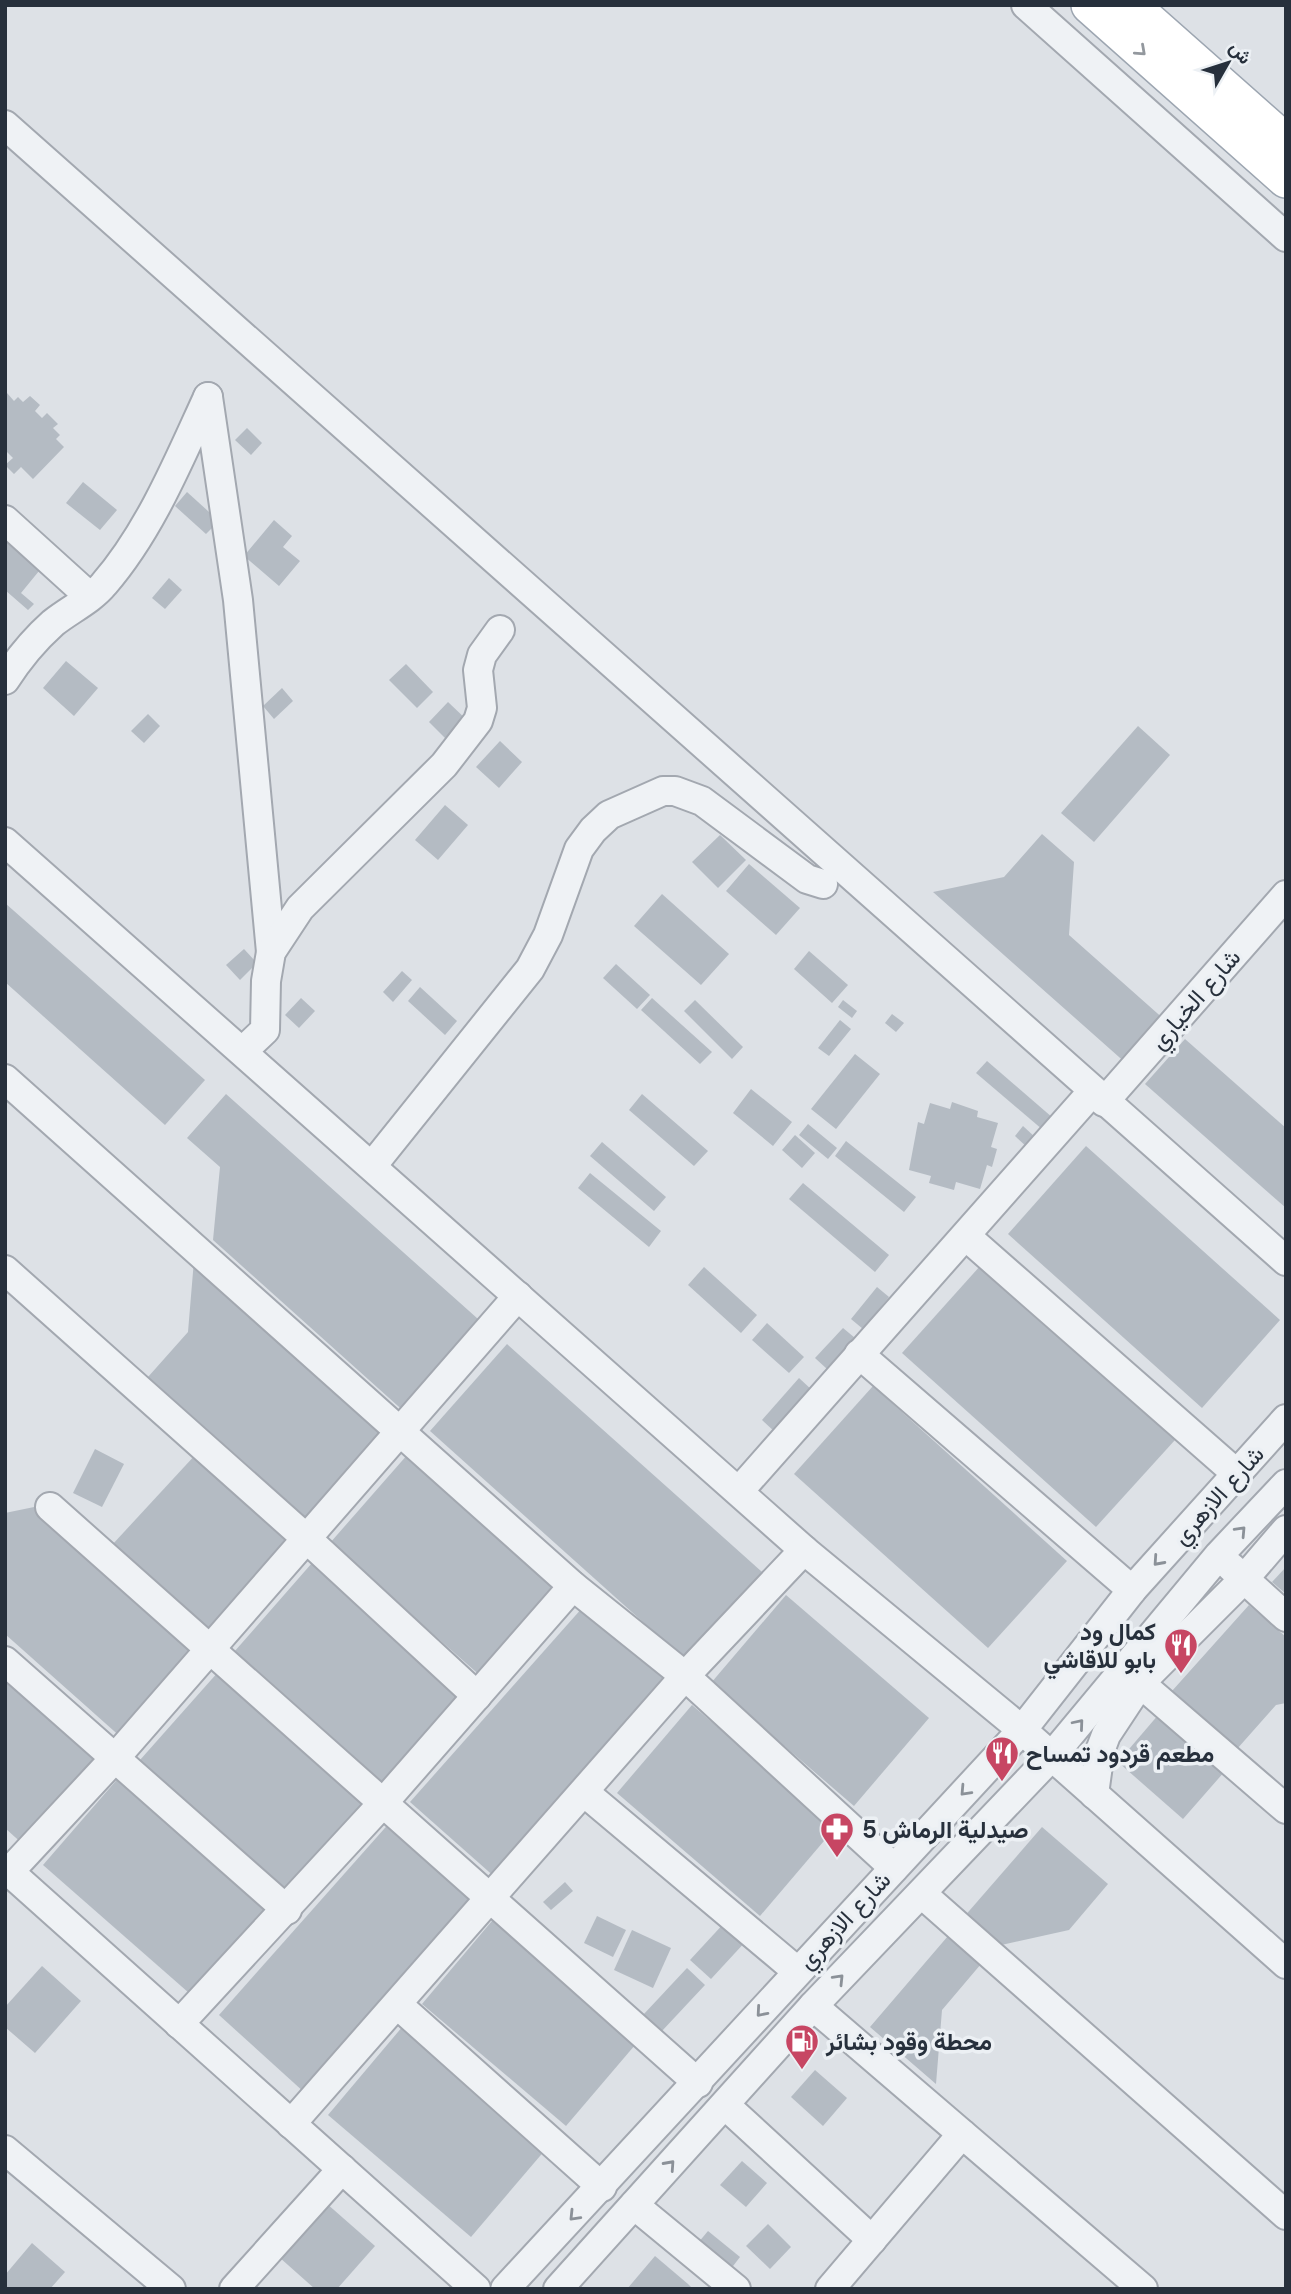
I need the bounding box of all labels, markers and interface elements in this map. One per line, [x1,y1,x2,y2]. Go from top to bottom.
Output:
north arrow [1193,28,1263,98]
text: ش [1224,36,1258,69]
one-way arrow [1133,42,1146,55]
street label: شارع الخياري [1143,942,1250,1058]
street label: شارع الازهري [1165,1439,1274,1554]
one-way arrow [1233,1526,1246,1539]
one-way arrow [1154,1553,1166,1566]
place label: كمال ود بابو للاقاشي [1044,1616,1156,1680]
restaurant icon: كمال ود بابو للاقاشي [1162,1626,1200,1675]
one-way arrow [1071,1719,1083,1732]
restaurant icon: مطعم قردود تمساح [983,1734,1021,1783]
place label: مطعم قردود تمساح [1026,1738,1214,1770]
one-way arrow [961,1783,973,1796]
pharmacy icon: صيدلية الرماش 5 [818,1810,856,1859]
place label: صيدلية الرماش 5 [862,1814,1029,1845]
street label: شارع الازهري [791,1864,900,1978]
one-way arrow [831,1974,844,1987]
one-way arrow [756,2004,769,2017]
fuel station icon: محطة وقود بشائر [783,2022,821,2071]
place label: محطة وقود بشائر [825,2026,992,2057]
one-way arrow [662,2161,674,2174]
one-way arrow [570,2208,583,2221]

